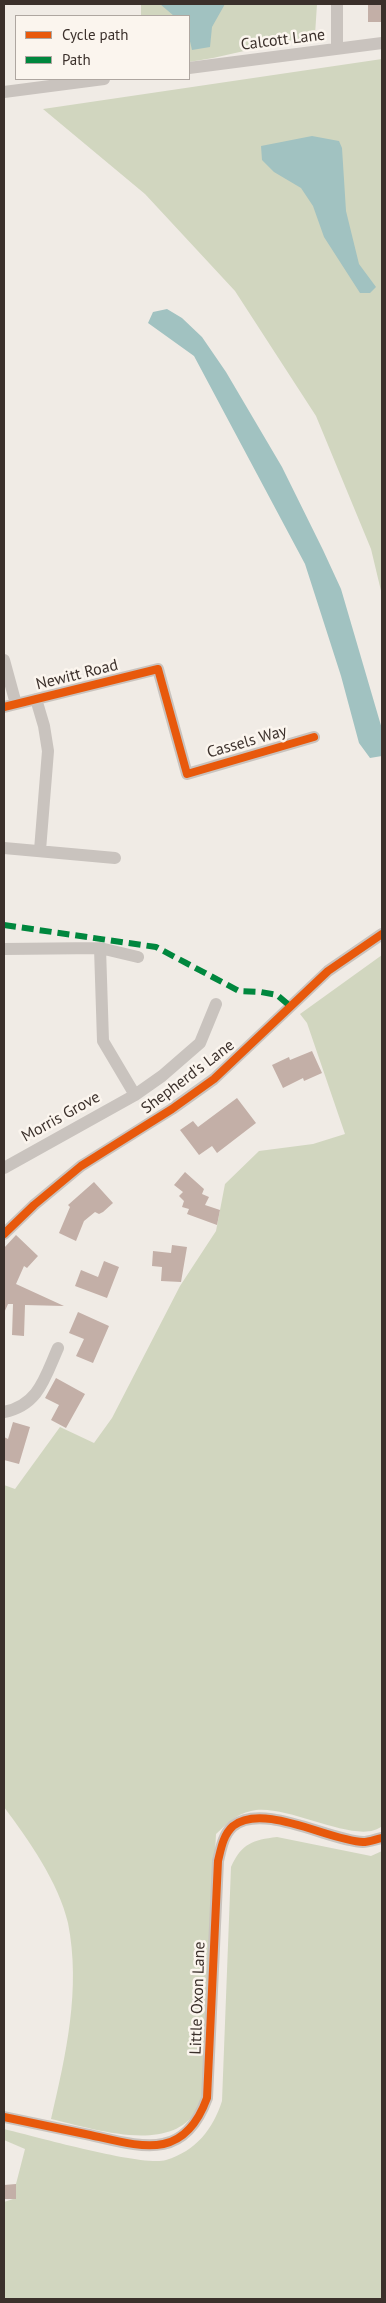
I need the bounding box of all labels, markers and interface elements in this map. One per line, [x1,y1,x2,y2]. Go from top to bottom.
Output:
legend [15,15,190,80]
text: Cycle path [62,25,128,44]
street label: Calcott Lane [240,25,326,55]
text: Path [62,50,91,69]
street label: Newitt Road [34,656,120,694]
street label: Cassels Way [205,721,289,763]
street label: Shepherd's Lane [138,1036,238,1118]
street label: Morris Grove [18,1088,104,1146]
street label: Little Oxon Lane [186,1941,210,2055]

